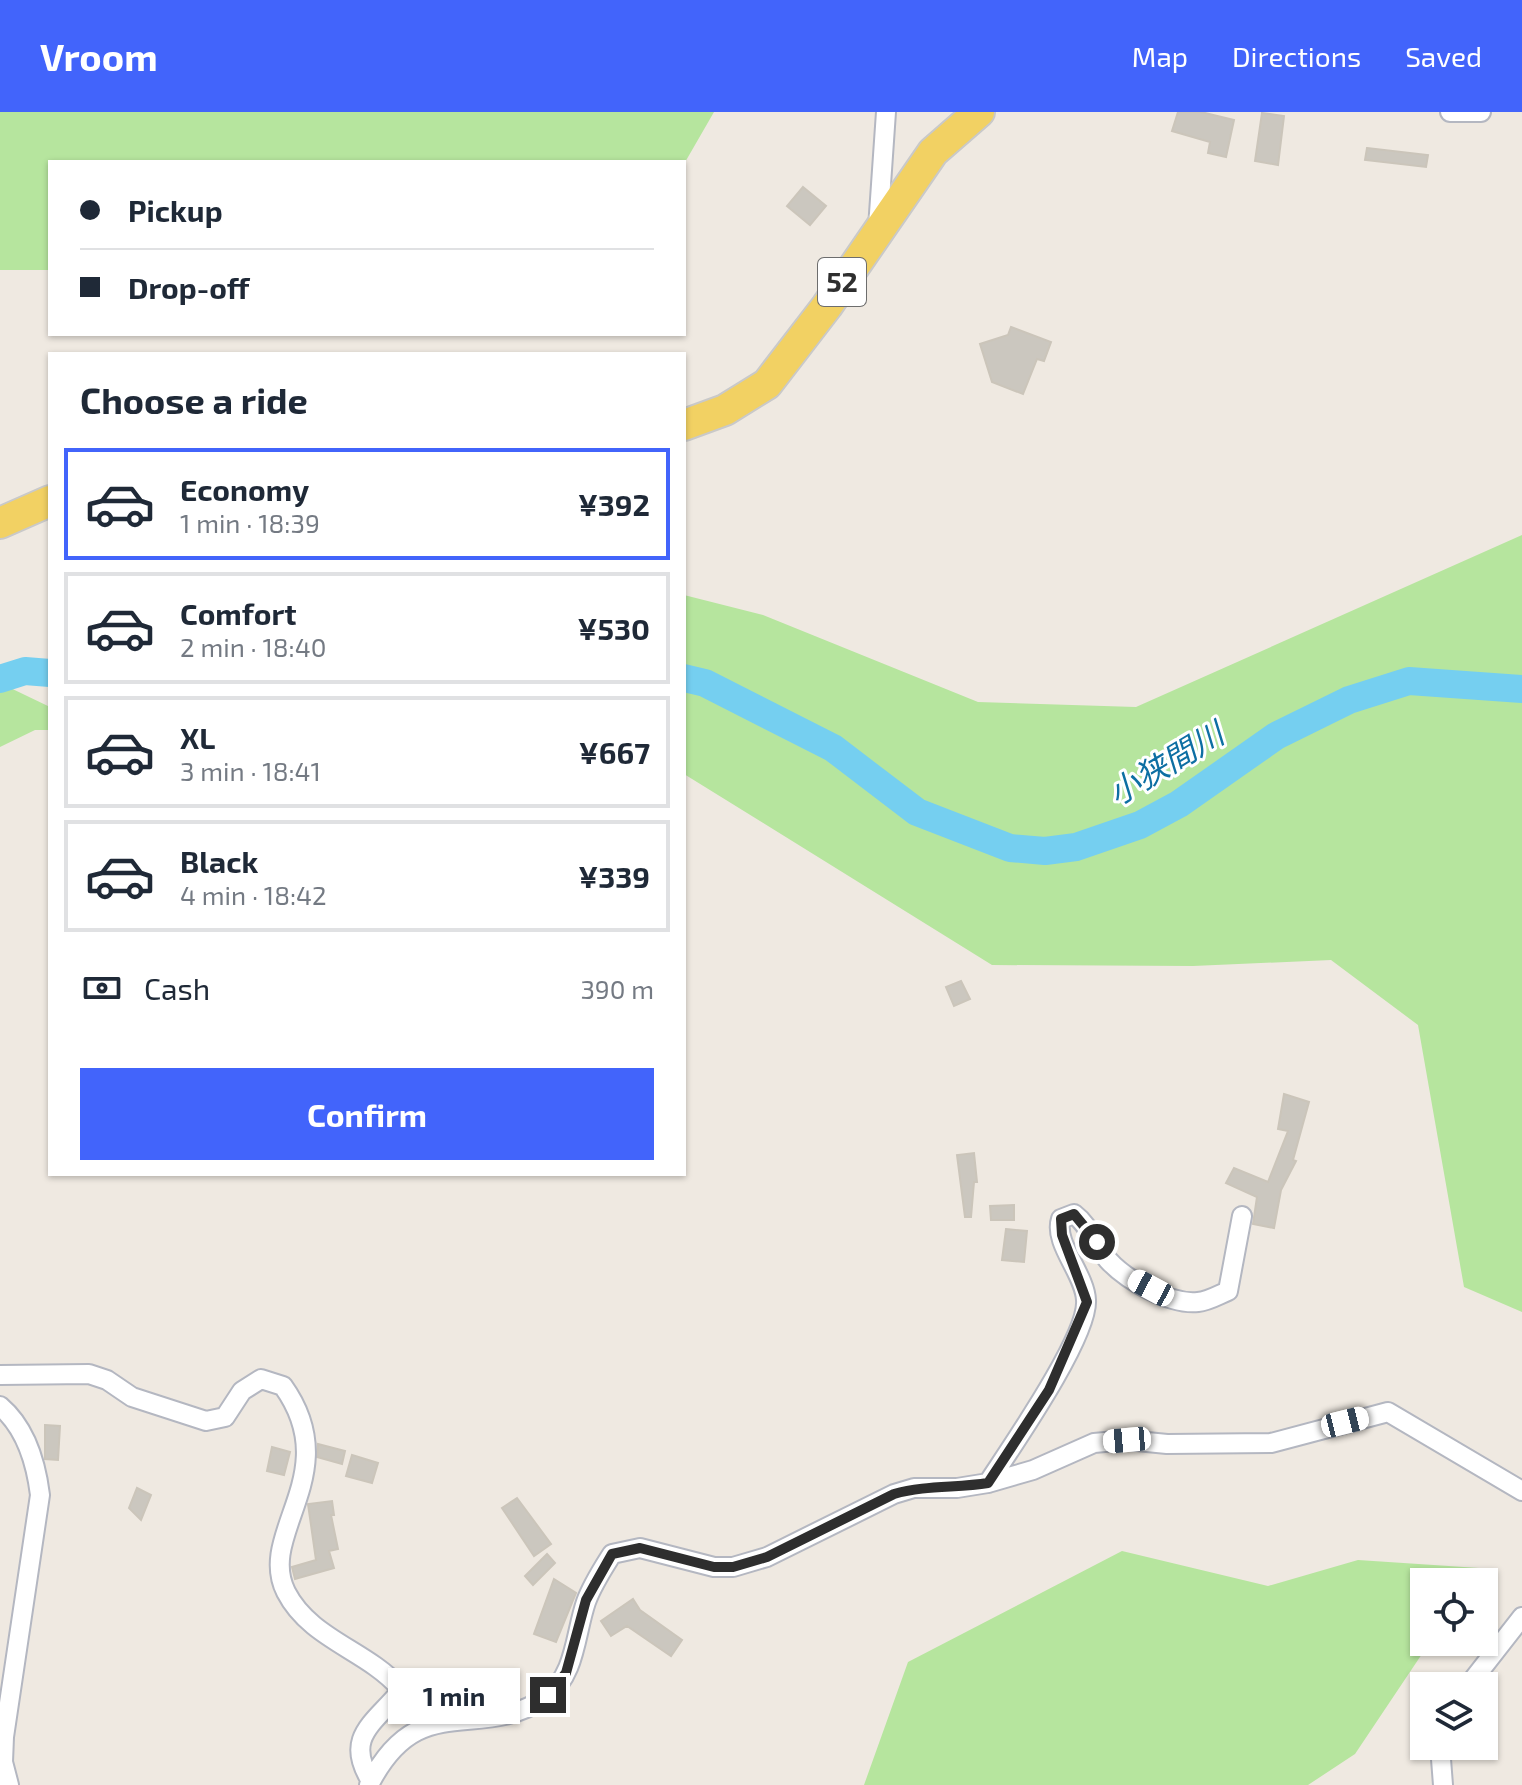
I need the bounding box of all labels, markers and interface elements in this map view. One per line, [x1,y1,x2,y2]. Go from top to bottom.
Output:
text: Vroom [40,33,158,79]
text: Map [1132,39,1188,73]
text: Directions [1232,39,1361,73]
text: Saved [1405,39,1482,73]
text: Pickup [128,192,223,228]
road number: 52 [818,258,866,306]
text: Drop-off [128,269,250,305]
text: Choose a ride [80,378,308,421]
icon: car [84,468,156,540]
text: Economy [180,471,309,507]
text: ¥392 [578,486,650,522]
text: 1 min · 18:39 [180,507,320,538]
icon: car [84,592,156,664]
text: Comfort [180,595,297,631]
text: ¥530 [578,610,650,646]
text: 2 min · 18:40 [180,631,326,662]
water label: 小狭間川 [1100,711,1232,812]
icon: car [84,716,156,788]
text: XL [180,719,215,755]
text: ¥667 [579,734,650,770]
text: 3 min · 18:41 [180,755,321,786]
icon: car [84,840,156,912]
text: Black [180,843,258,879]
text: ¥339 [578,858,650,894]
text: 4 min · 18:42 [180,879,327,910]
icon: cash [80,966,124,1010]
text: Cash [144,970,210,1006]
text: 390 m [580,973,654,1004]
button: Confirm [80,1068,654,1160]
route start [1079,1224,1115,1260]
car [1124,1266,1178,1310]
car [1319,1405,1371,1439]
car [1102,1426,1152,1454]
map controls [1410,1568,1498,1760]
button: locate [1410,1568,1498,1656]
callout: 1 min [388,1667,520,1723]
button: layers [1410,1672,1498,1760]
route end [530,1677,566,1713]
text: 1 min [423,1680,485,1711]

